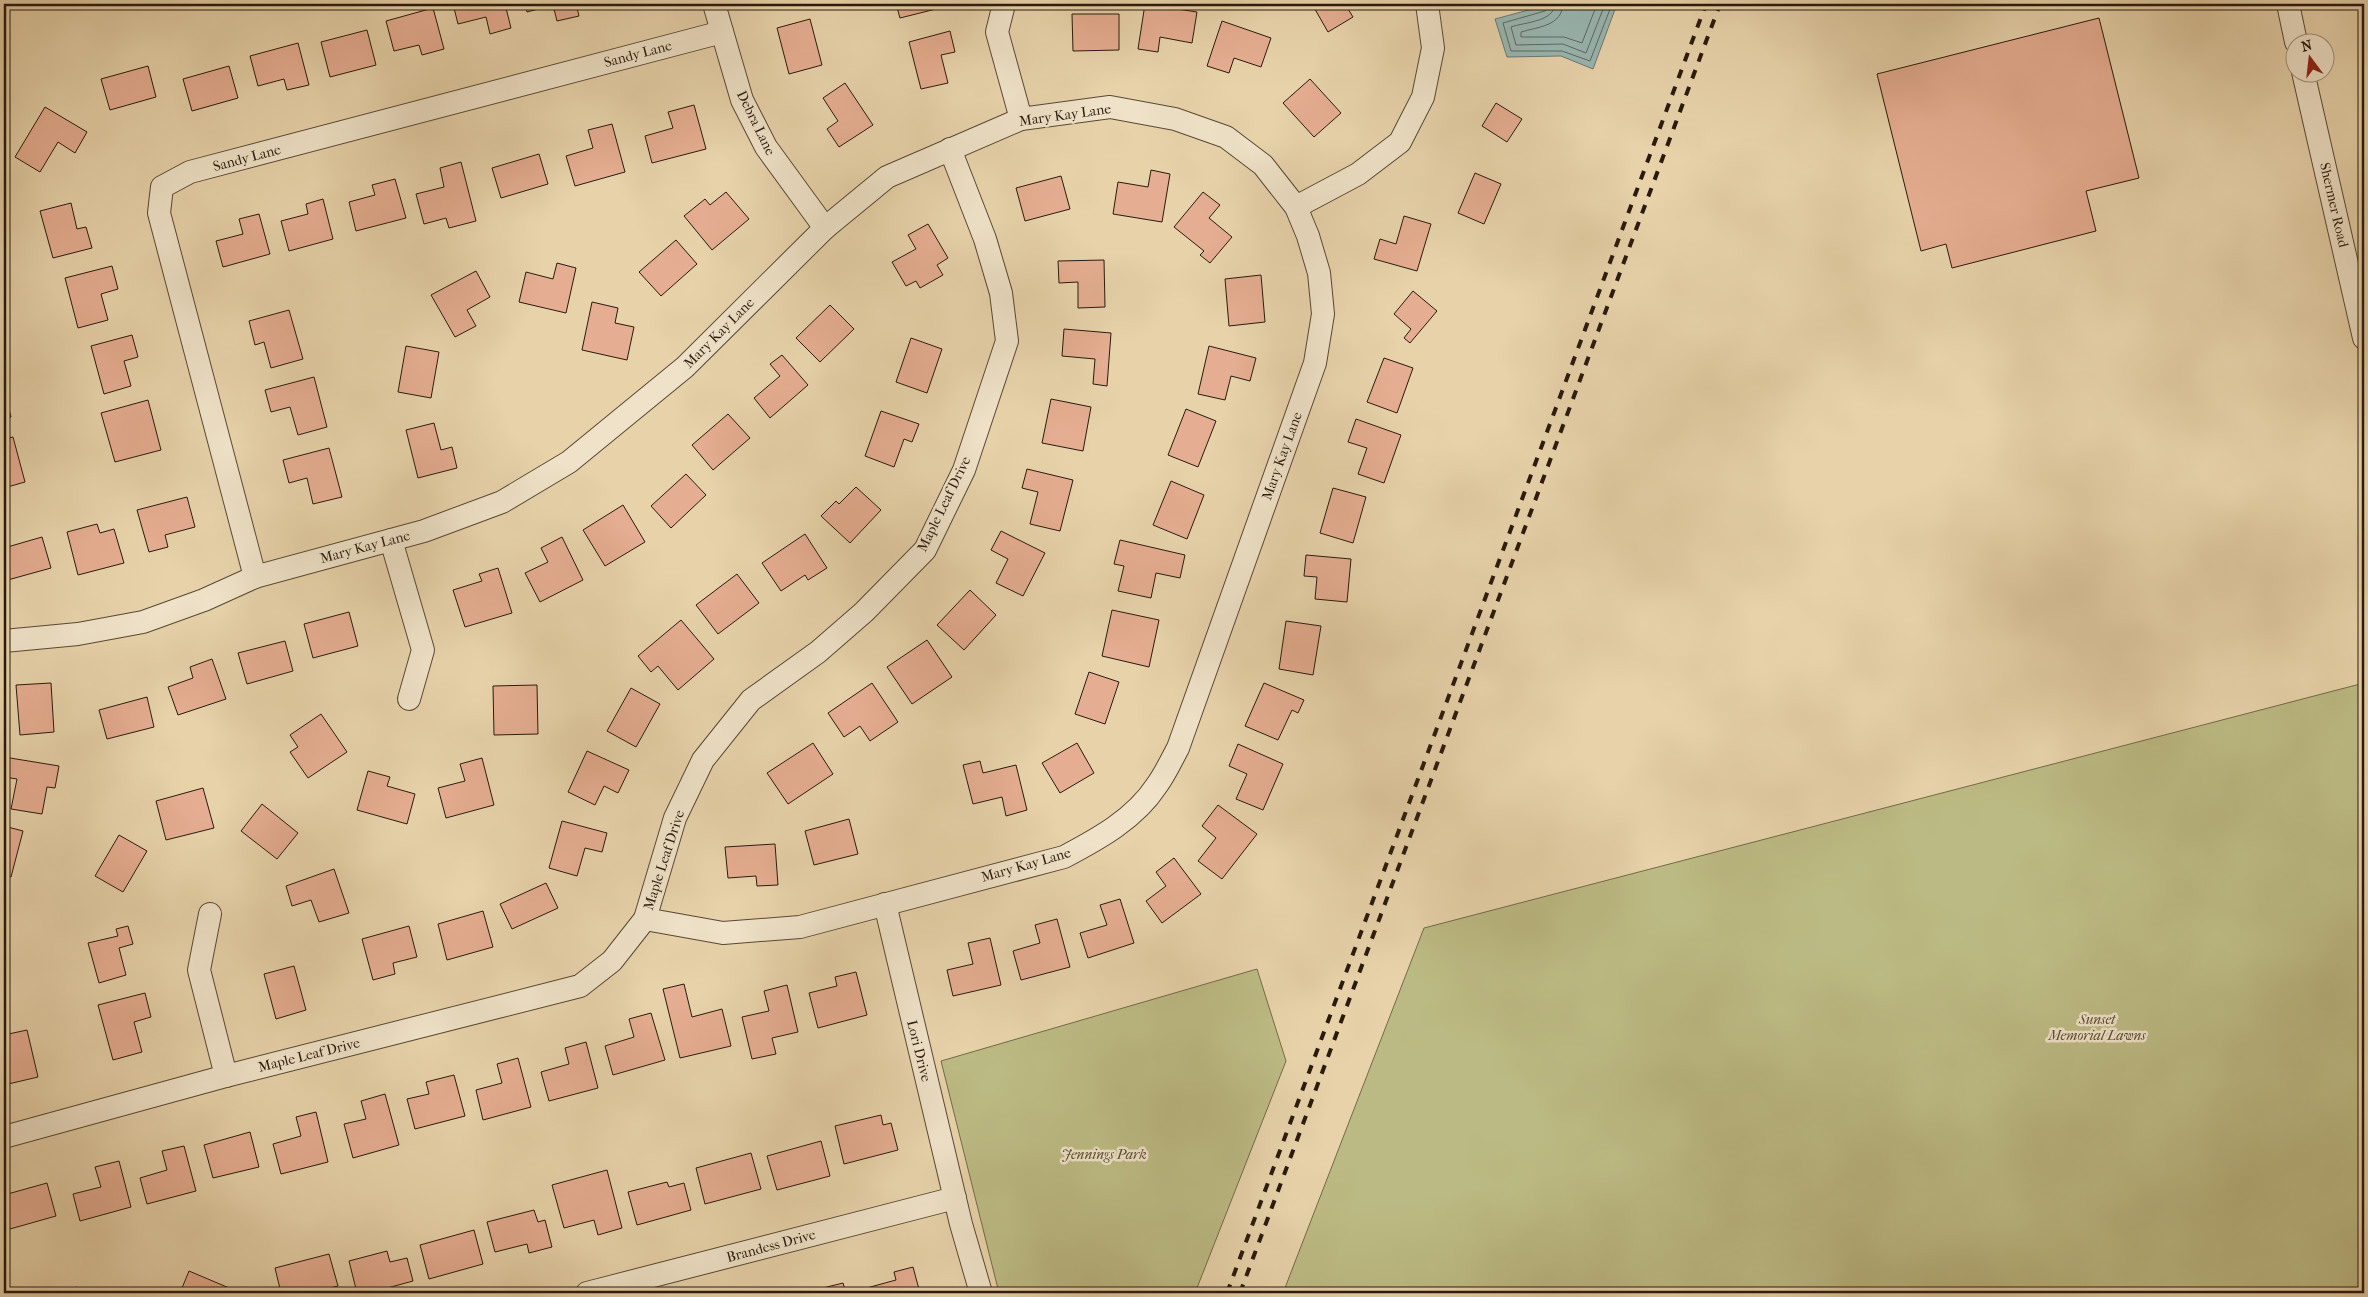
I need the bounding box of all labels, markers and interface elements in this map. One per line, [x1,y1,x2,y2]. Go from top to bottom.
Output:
north arrow [2286,32,2336,82]
text: N [2299,36,2314,56]
street label: Sandy Lane [602,37,674,71]
street label: Debra Lane [733,88,779,158]
street label: Mary Kay Lane [1018,100,1112,130]
street label: Sandy Lane [211,141,283,175]
street label: Shermer Road [2316,161,2352,249]
street label: Mary Kay Lane [680,294,758,372]
street label: Mary Kay Lane [1258,409,1306,502]
street label: Maple Leaf Drive [914,453,975,555]
street label: Mary Kay Lane [318,527,412,567]
street label: Maple Leaf Drive [640,808,688,912]
street label: Mary Kay Lane [979,844,1073,886]
park label: Sunset Memorial Lawns [2047,1011,2146,1044]
street label: Lori Drive [903,1018,935,1084]
street label: Maple Leaf Drive [256,1034,362,1076]
park label: Jennings Park [1061,1146,1147,1163]
street label: Brandess Drive [725,1226,818,1266]

